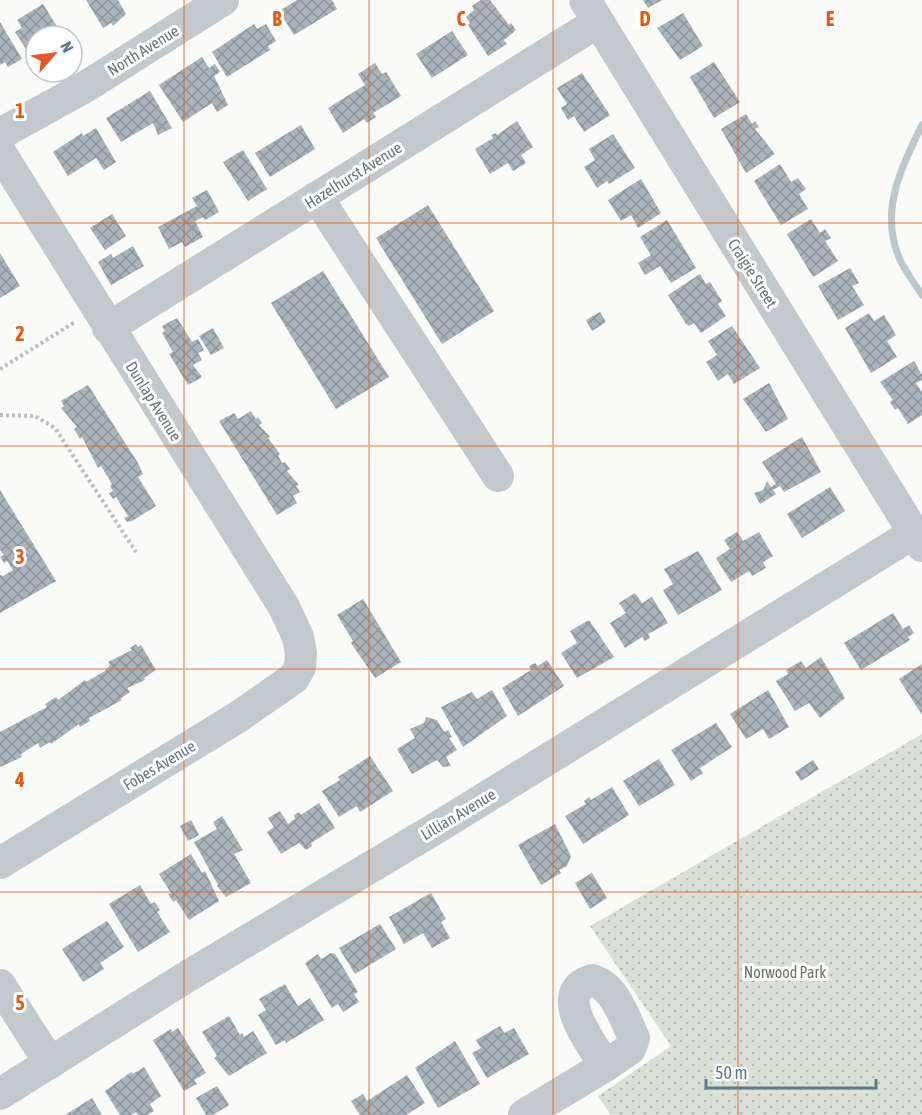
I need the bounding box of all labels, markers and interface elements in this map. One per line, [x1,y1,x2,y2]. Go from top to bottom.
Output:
text: B [272,7,282,30]
text: C [457,7,466,30]
text: D [639,7,651,30]
text: E [826,7,835,30]
street label: North Avenue [104,21,182,79]
north arrow [24,24,84,84]
text: N [57,39,77,55]
text: 1 [15,99,25,122]
street label: Hazelhurst Avenue [301,138,405,212]
street label: Craigie Street [724,235,781,312]
text: 2 [15,322,25,345]
street label: Dunlap Avenue [122,358,186,445]
text: 3 [15,545,25,568]
street label: Fobes Avenue [120,737,198,793]
text: 4 [14,768,25,791]
street label: Lillian Avenue [417,785,499,843]
park label: Norwood Park [744,963,826,981]
text: 5 [15,991,25,1014]
scale bar [706,1052,876,1090]
text: 50 m [715,1062,747,1083]

